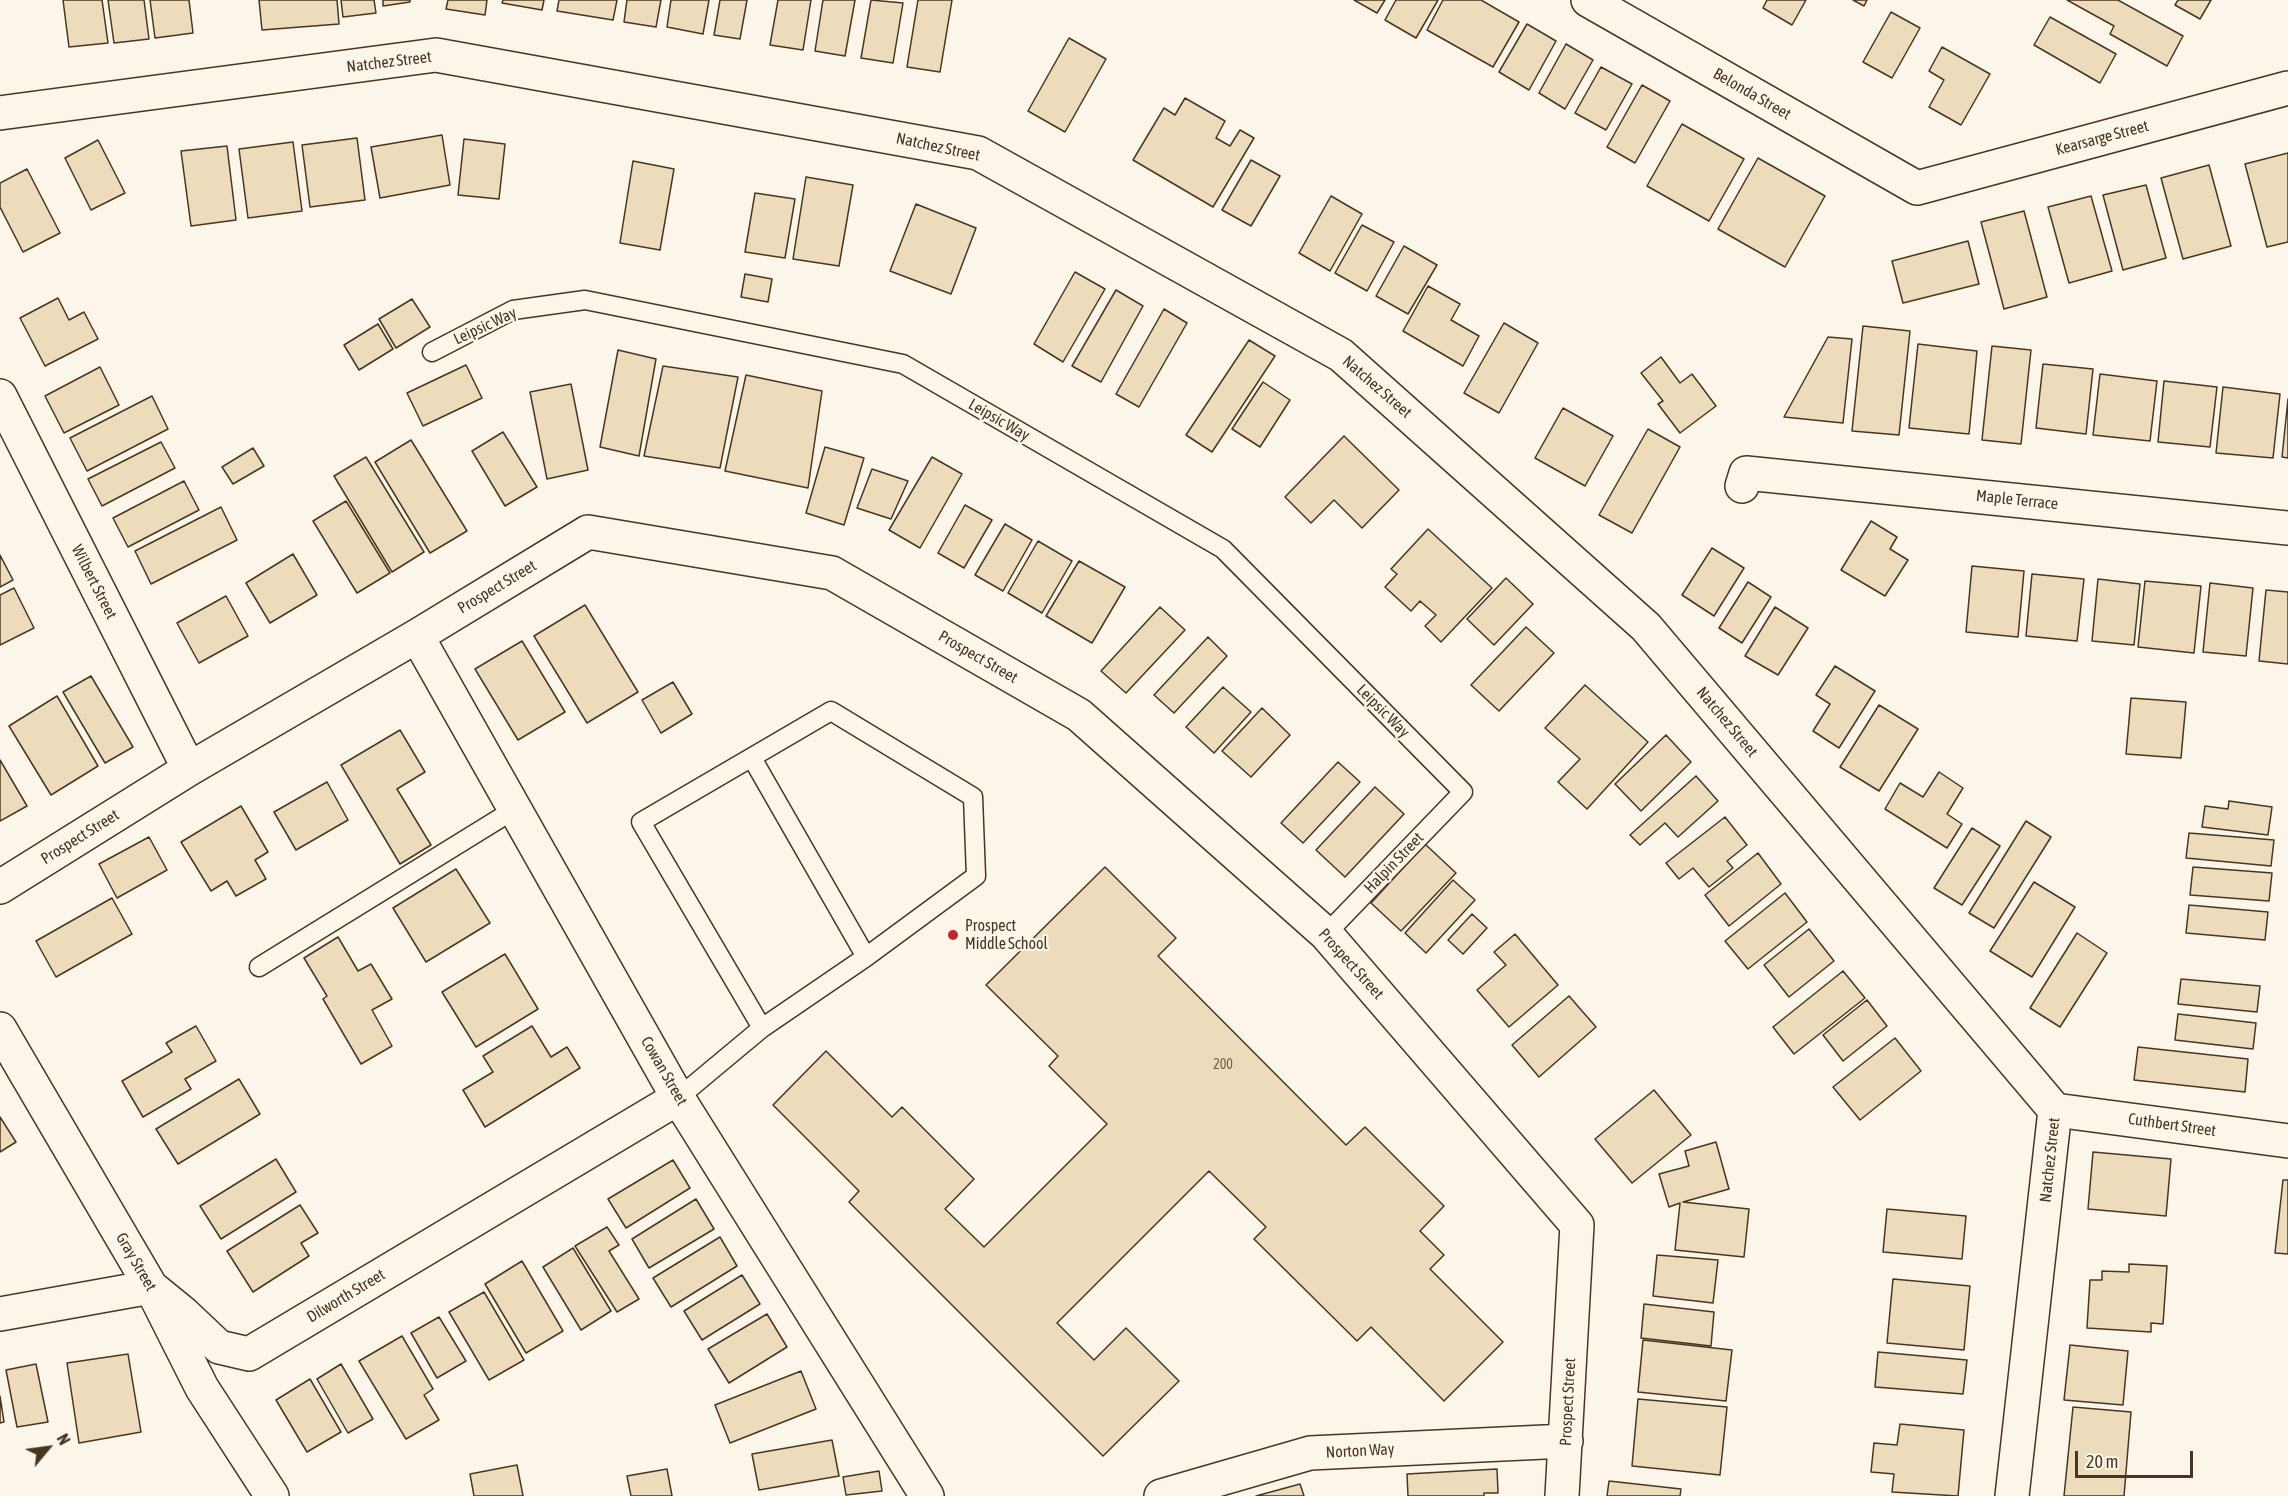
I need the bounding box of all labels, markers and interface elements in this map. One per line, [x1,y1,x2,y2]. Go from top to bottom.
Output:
street label: Natchez Street [345,47,433,77]
street label: Belonda Street [1710,64,1794,124]
street label: Kearsarge Street [2053,116,2151,160]
street label: Natchez Street [894,129,982,165]
street label: Leipsic Way [450,303,520,349]
street label: Natchez Street [1339,352,1415,422]
street label: Leipsic Way [965,395,1033,445]
street label: Maple Terrace [1975,486,2059,514]
street label: Wilbert Street [67,542,121,622]
street label: Prospect Street [454,556,540,618]
street label: Prospect Street [935,627,1021,687]
street label: Leipsic Way [1352,680,1414,742]
street label: Natchez Street [1692,683,1762,761]
street label: Prospect Street [37,805,123,869]
street label: Halpin Street [1360,829,1428,897]
place label: Prospect Middle School [965,916,1048,954]
street label: Prospect Street [1314,925,1388,1003]
marker: Prospect Middle School [946,928,960,942]
street label: Cowan Street [637,1033,691,1109]
house number: 200 [1213,1057,1233,1073]
street label: Cuthbert Street [2127,1109,2217,1141]
street label: Natchez Street [2036,1117,2064,1203]
street label: Gray Street [112,1229,160,1295]
street label: Dilworth Street [303,1265,389,1327]
street label: Prospect Street [1556,1357,1580,1447]
north arrow [18,1418,78,1478]
text: N [54,1431,74,1448]
scale bar [2078,1439,2196,1477]
street label: Norton Way [1325,1440,1395,1462]
text: 20 m [2086,1451,2118,1472]

